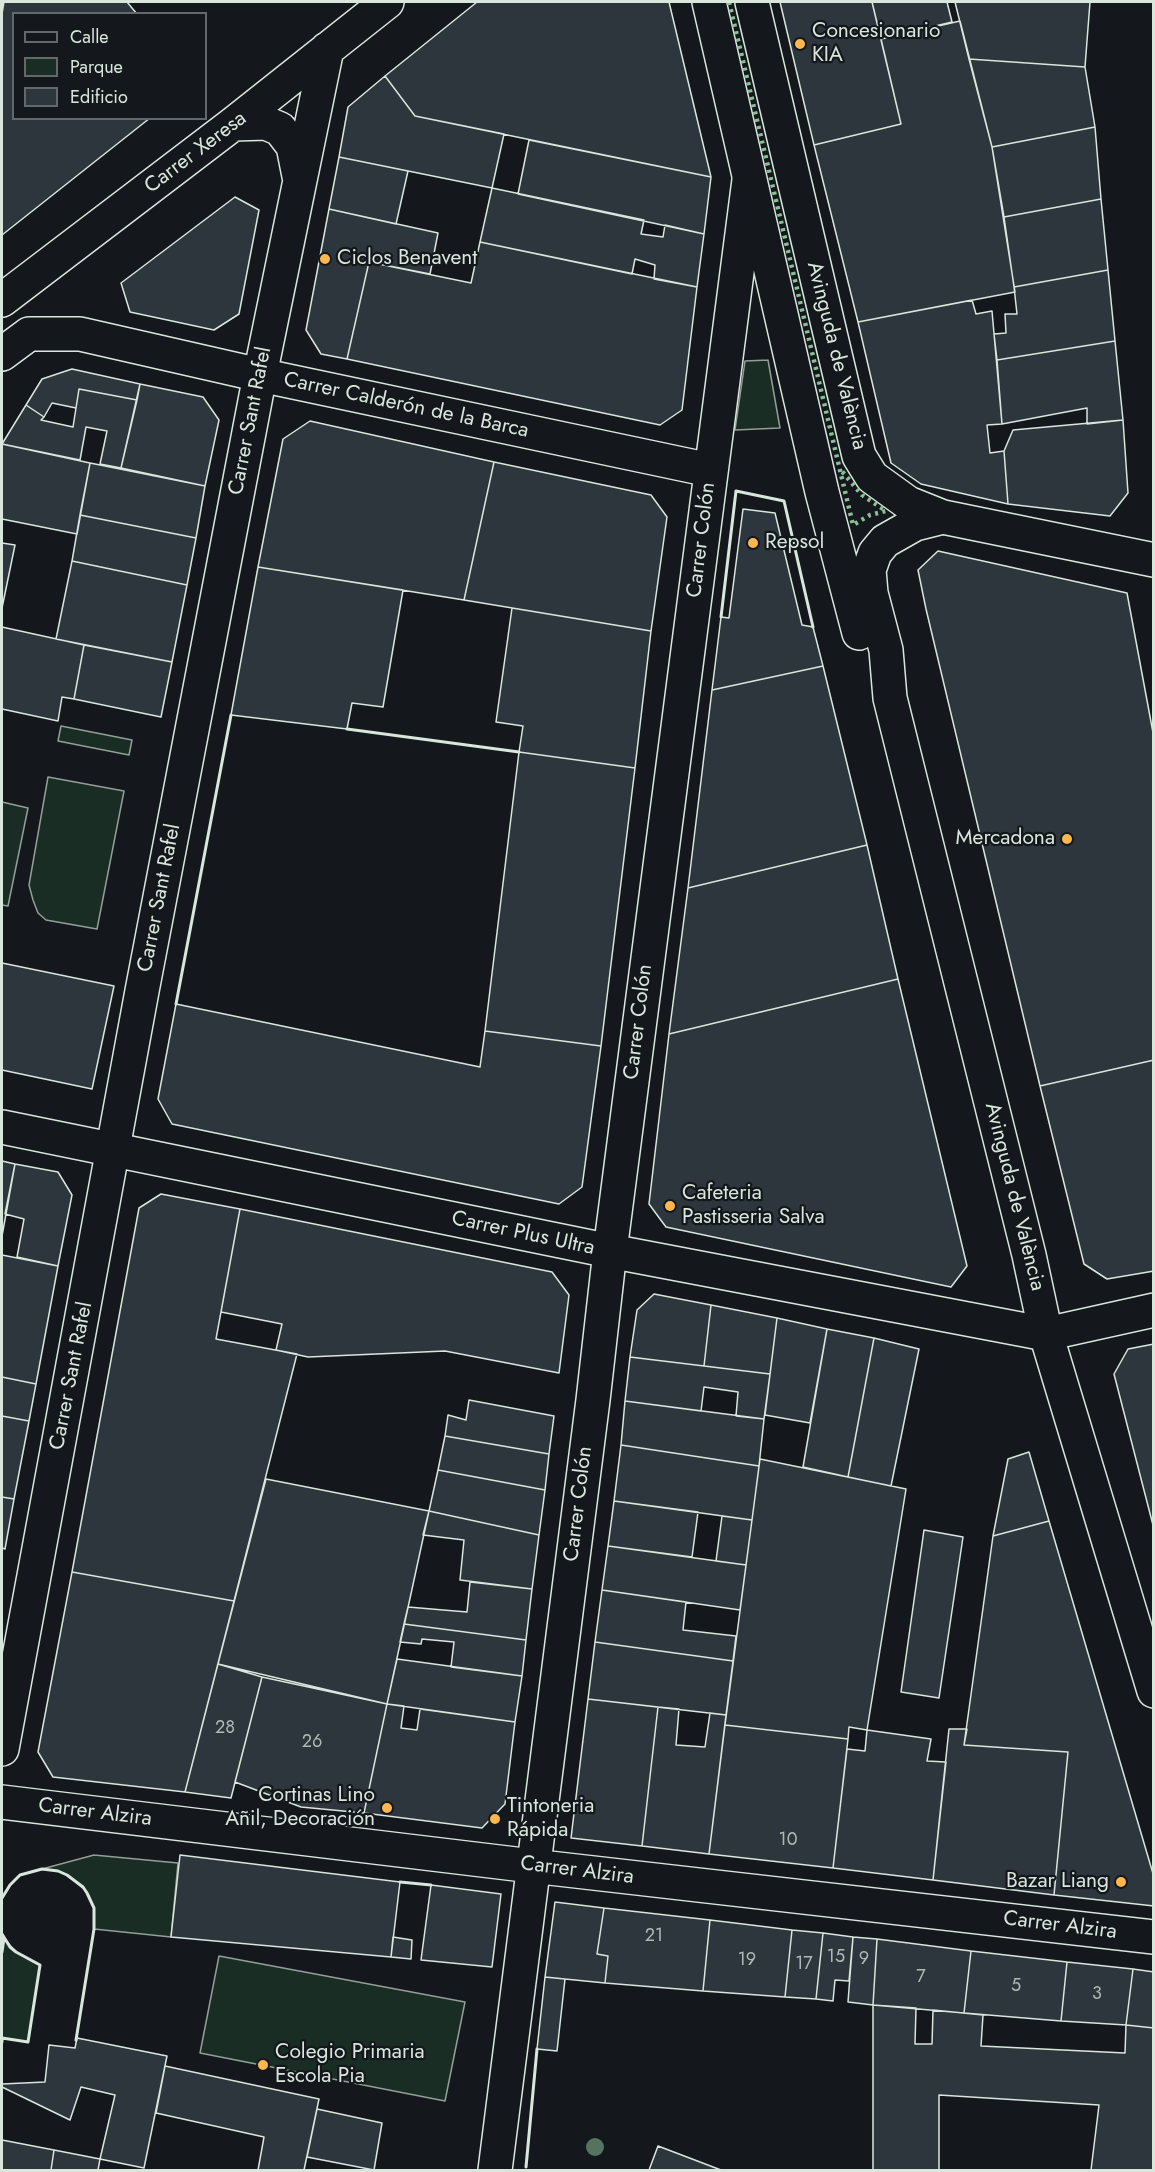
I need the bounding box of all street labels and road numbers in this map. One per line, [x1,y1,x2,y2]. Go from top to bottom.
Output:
street label: Carrer Xeresa [140,107,252,199]
street label: Avinguda de València [800,259,872,453]
street label: Carrer Sant Rafel [224,345,278,497]
street label: Carrer Calderón de la Barca [281,368,531,444]
street label: Carrer Colón [682,481,722,599]
street label: Carrer Sant Rafel [133,822,187,974]
street label: Carrer Colón [619,963,659,1081]
street label: Avinguda de València [978,1100,1050,1294]
street label: Carrer Plus Ultra [449,1207,597,1261]
street label: Carrer Sant Rafel [45,1300,99,1452]
street label: Carrer Colón [559,1445,599,1563]
street label: Carrer Alzira [37,1794,153,1832]
street label: Carrer Alzira [519,1852,635,1890]
street label: Carrer Alzira [1002,1907,1118,1945]

